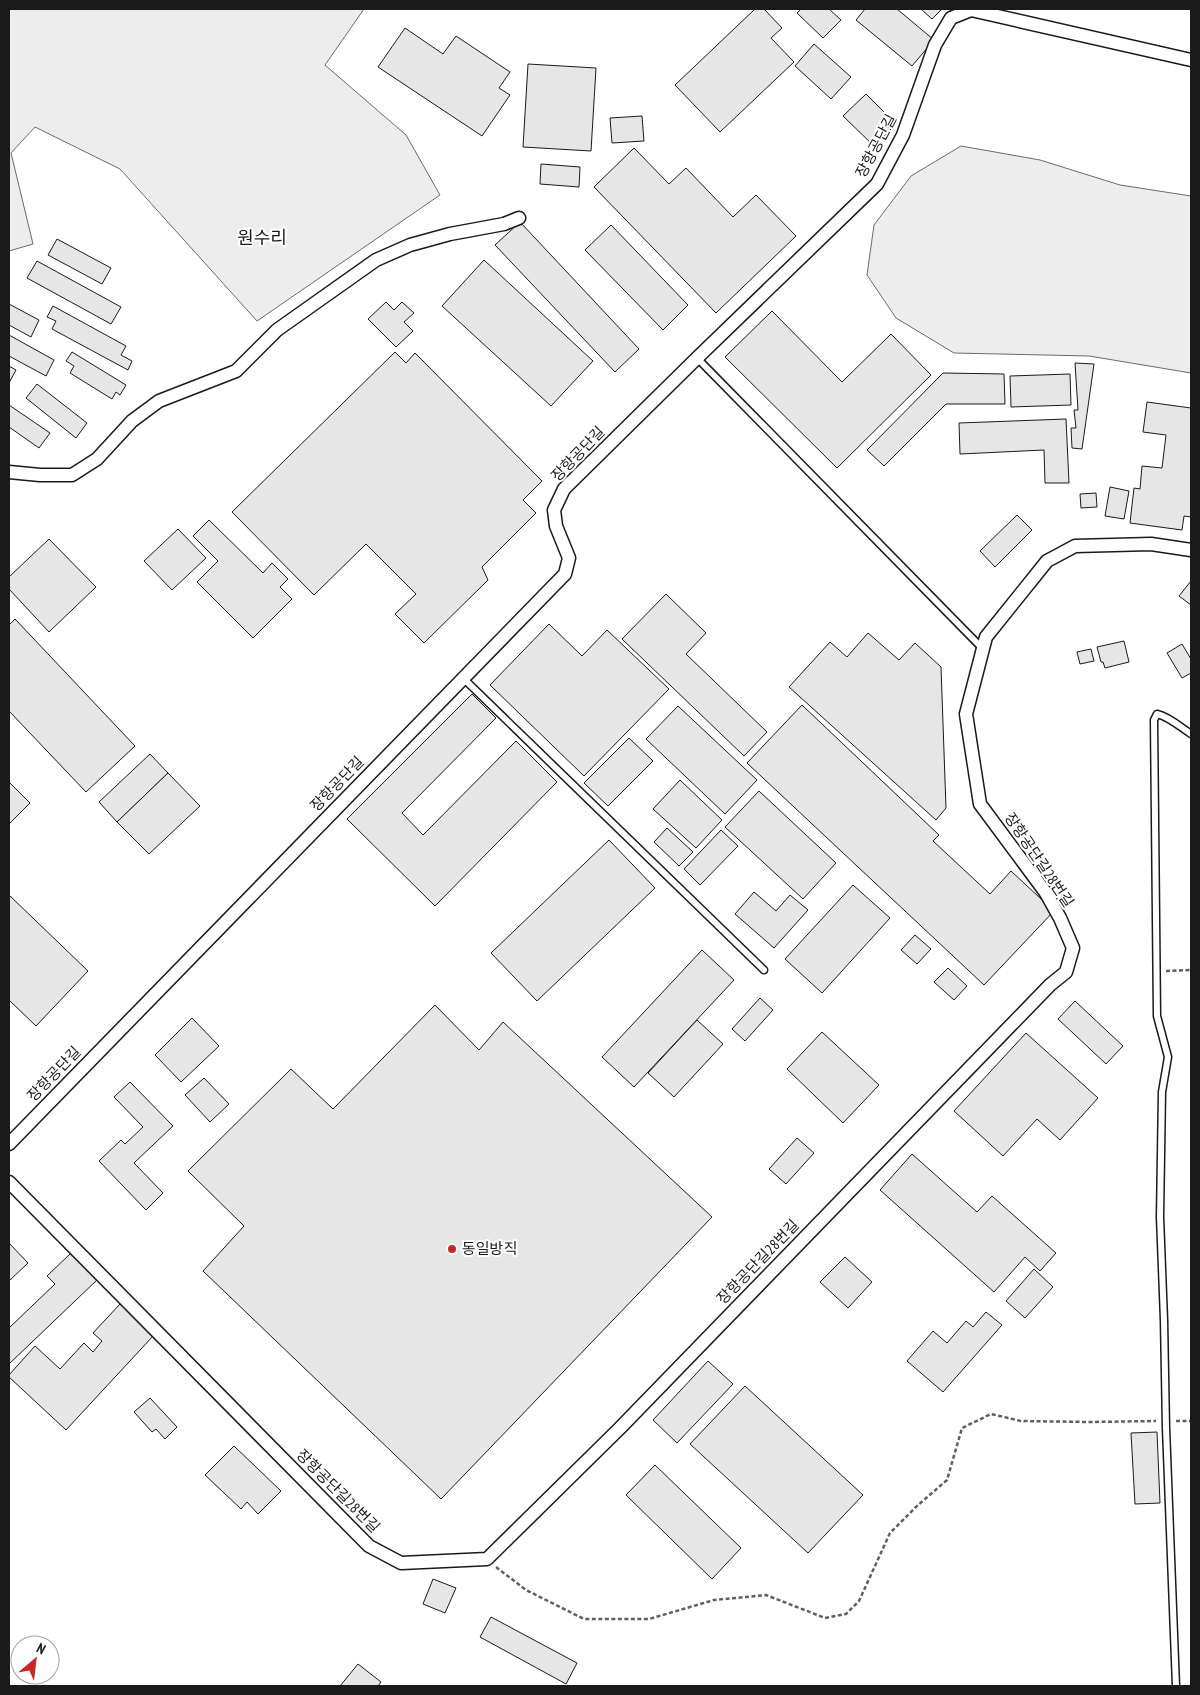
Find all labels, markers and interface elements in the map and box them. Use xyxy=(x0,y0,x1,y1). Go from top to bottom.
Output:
street label: 장항공단길 xyxy=(851,111,900,181)
district label: 원수리 xyxy=(237,226,287,249)
street label: 장항공단길 xyxy=(547,422,608,485)
street label: 장항공단길 xyxy=(306,752,367,815)
street label: 장항공단길28번길 xyxy=(1001,809,1078,911)
street label: 장항공단길 xyxy=(23,1042,84,1105)
street label: 장항공단길28번길 xyxy=(713,1215,803,1308)
place label: 동일방직 xyxy=(462,1239,517,1258)
marker: 동일방직 xyxy=(446,1243,458,1255)
street label: 장항공단길28번길 xyxy=(293,1445,384,1536)
north arrow xyxy=(10,1635,60,1685)
text: N xyxy=(34,1639,49,1658)

